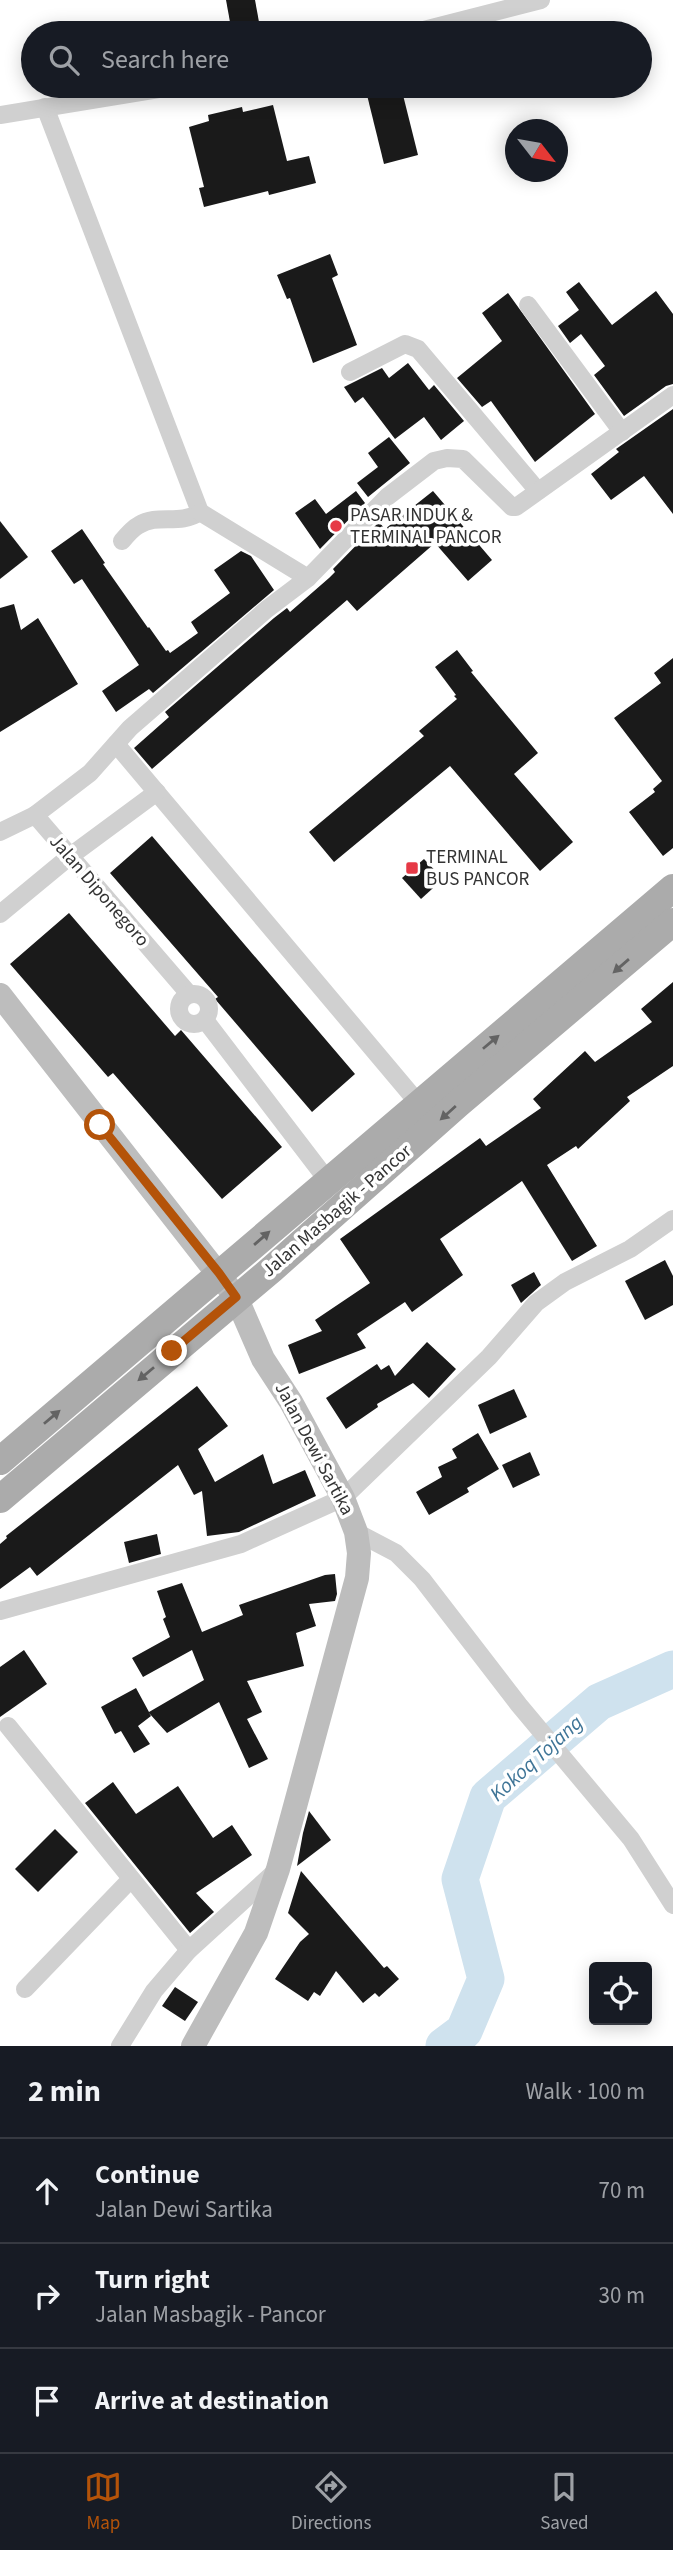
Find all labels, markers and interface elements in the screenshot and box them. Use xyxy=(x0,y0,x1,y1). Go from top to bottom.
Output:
search box xyxy=(21,21,652,98)
icon: search xyxy=(45,41,83,79)
text: Search here xyxy=(101,41,229,78)
north arrow xyxy=(505,119,568,182)
place label: PASAR INDUK & TERMINAL PANCOR xyxy=(350,502,502,551)
marker: PASAR INDUK & TERMINAL PANCOR xyxy=(328,518,344,534)
street label: Jalan Diponegoro xyxy=(43,829,155,953)
place label: TERMINAL BUS PANCOR xyxy=(426,844,530,893)
marker: TERMINAL BUS PANCOR xyxy=(404,860,420,876)
one-way arrow xyxy=(612,958,630,974)
one-way arrow xyxy=(482,1034,500,1050)
one-way arrow xyxy=(439,1105,457,1121)
route start xyxy=(84,1109,115,1140)
street label: Jalan Masbagik - Pancor xyxy=(256,1138,418,1284)
one-way arrow xyxy=(254,1231,271,1246)
route end xyxy=(156,1335,187,1366)
one-way arrow xyxy=(137,1366,154,1381)
street label: Jalan Dewi Sartika xyxy=(268,1378,360,1520)
one-way arrow xyxy=(43,1409,61,1425)
water label: Kokoq Tojang xyxy=(483,1708,589,1808)
map controls xyxy=(589,1962,652,2025)
button: locate xyxy=(589,1962,652,2025)
text: 2 min xyxy=(28,2070,101,2113)
text: Walk · 100 m xyxy=(526,2075,645,2108)
text: Continue xyxy=(95,2156,200,2193)
icon: ahead xyxy=(28,2172,66,2210)
text: 70 m xyxy=(598,2174,645,2207)
text: Jalan Dewi Sartika xyxy=(95,2193,273,2226)
text: Turn right xyxy=(95,2261,210,2298)
icon: right xyxy=(28,2277,66,2315)
text: 30 m xyxy=(598,2279,645,2312)
text: Jalan Masbagik - Pancor xyxy=(95,2298,326,2331)
icon: arrive xyxy=(28,2382,66,2420)
text: Arrive at destination xyxy=(95,2382,329,2419)
tab: Map xyxy=(84,2468,122,2537)
tab: Directions xyxy=(291,2468,371,2537)
tab: Saved xyxy=(540,2468,589,2537)

